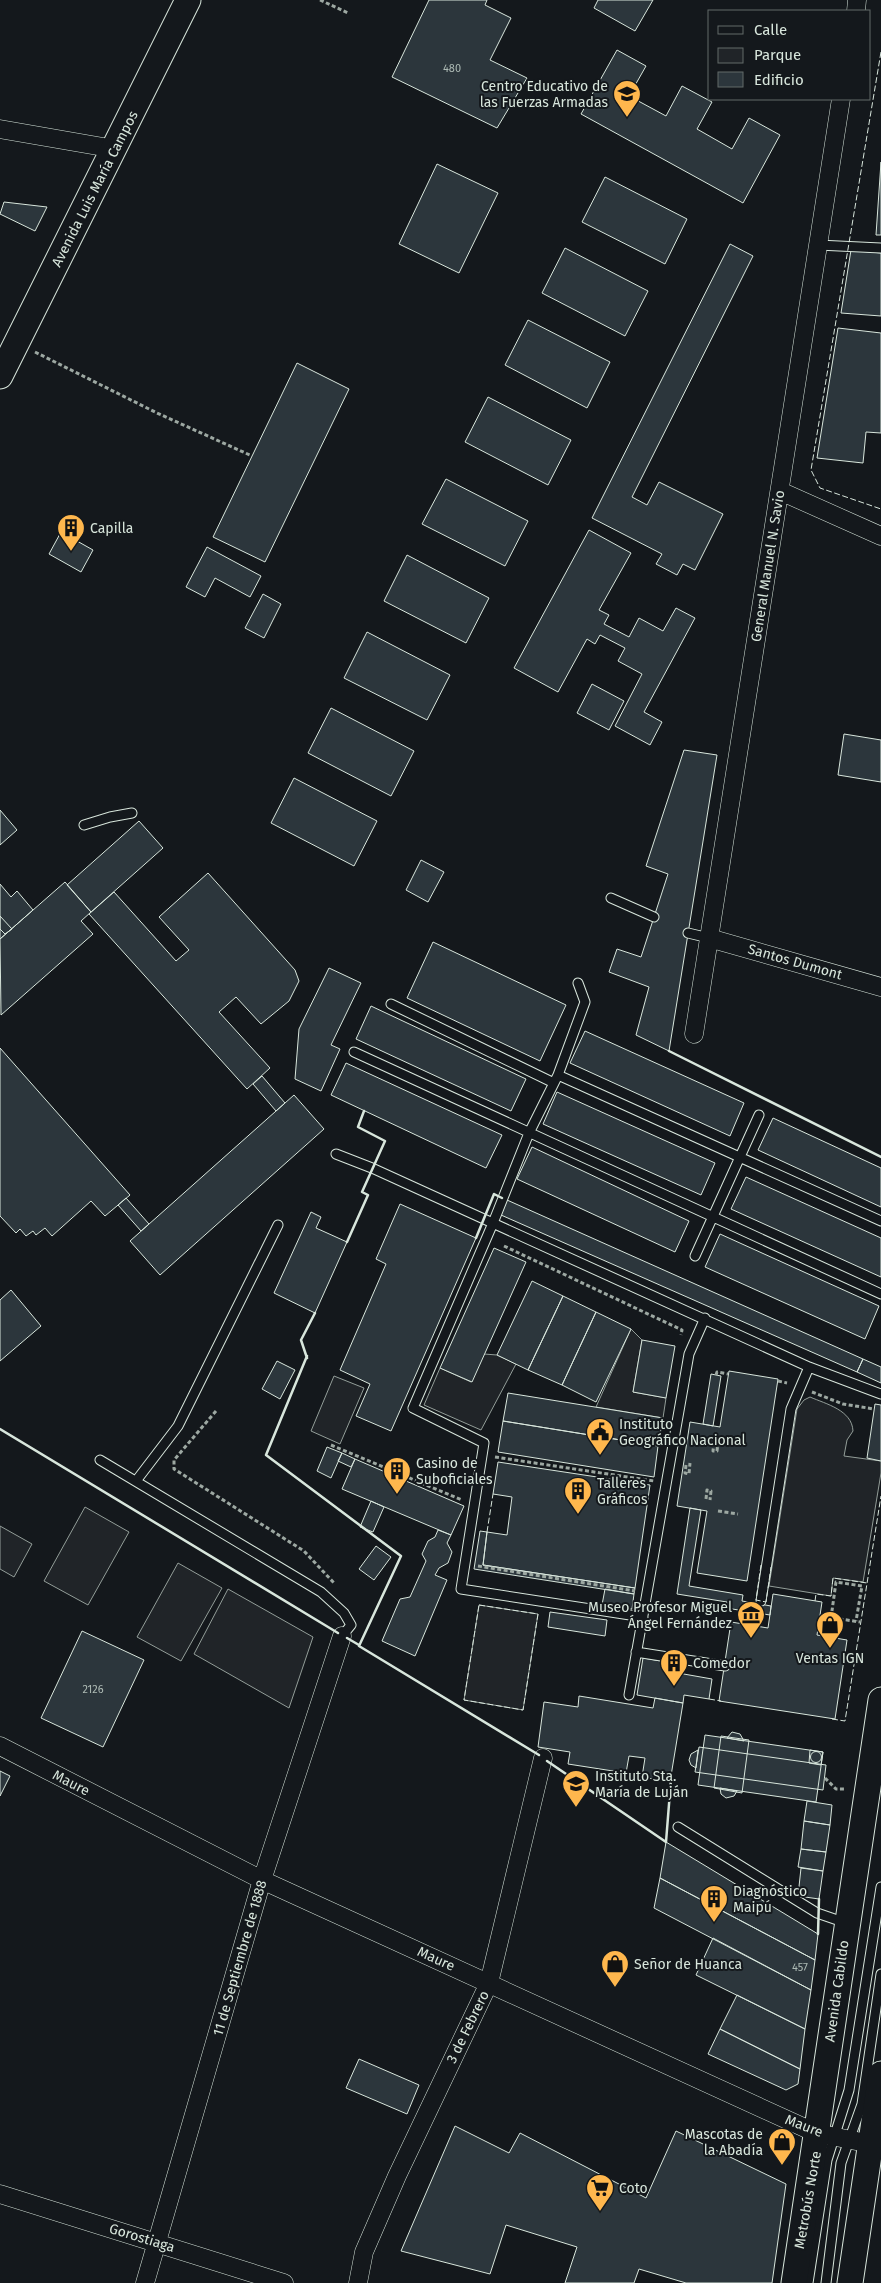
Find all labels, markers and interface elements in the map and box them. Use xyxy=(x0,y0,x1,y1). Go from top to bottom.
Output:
legend xyxy=(708,10,871,100)
text: Calle xyxy=(754,21,787,39)
text: Parque xyxy=(754,46,801,64)
house number: 480 xyxy=(443,62,461,75)
text: Edificio xyxy=(754,71,804,89)
place label: Centro Educativo de las Fuerzas Armadas xyxy=(480,78,608,111)
school or university icon: Centro Educativo de las Fuerzas Armadas xyxy=(612,79,642,118)
street label: Avenida Luis María Campos xyxy=(48,108,142,270)
street label: General Manuel N. Savio xyxy=(748,489,788,643)
building icon: Capilla xyxy=(56,513,86,552)
place label: Capilla xyxy=(90,520,133,537)
street label: Santos Dumont xyxy=(746,940,845,984)
place label: Instituto Geográfico Nacional xyxy=(619,1416,746,1449)
public building icon: Instituto Geográfico Nacional xyxy=(585,1417,615,1456)
place label: Casino de Suboficiales xyxy=(416,1455,493,1488)
building icon: Casino de Suboficiales xyxy=(382,1456,412,1495)
place label: Talleres Gráficos xyxy=(597,1475,648,1508)
building icon: Talleres Gráficos xyxy=(563,1476,593,1515)
place label: Museo Profesor Miguel Ángel Fernández xyxy=(588,1599,732,1632)
museum icon: Museo Profesor Miguel Ángel Fernández xyxy=(736,1600,766,1639)
shop icon: Ventas IGN xyxy=(815,1610,845,1649)
building icon: Comedor xyxy=(659,1648,689,1687)
place label: Ventas IGN xyxy=(796,1650,864,1667)
place label: Comedor xyxy=(693,1655,751,1672)
house number: 2126 xyxy=(82,1683,104,1696)
street label: Maure xyxy=(50,1767,92,1799)
place label: Instituto Sta. María de Luján xyxy=(595,1768,689,1801)
school or university icon: Instituto Sta. María de Luján xyxy=(561,1769,591,1808)
street label: 11 de Septiembre de 1888 xyxy=(210,1878,270,2038)
place label: Diagnóstico Maipú xyxy=(733,1883,807,1916)
building icon: Diagnóstico Maipú xyxy=(699,1884,729,1923)
street label: Avenida Cabildo xyxy=(821,1939,853,2043)
street label: Maure xyxy=(415,1943,457,1975)
shop icon: Señor de Huanca xyxy=(600,1949,630,1988)
place label: Señor de Huanca xyxy=(634,1956,742,1973)
house number: 457 xyxy=(792,1961,808,1974)
street label: 3 de Febrero xyxy=(443,1988,493,2066)
street label: Maure xyxy=(783,2111,825,2141)
place label: Mascotas de la Abadía xyxy=(685,2126,763,2159)
shop icon: Mascotas de la Abadía xyxy=(767,2127,797,2166)
street label: Metrobús Norte xyxy=(791,2150,825,2250)
supermarket icon: Coto xyxy=(585,2173,615,2212)
place label: Coto xyxy=(619,2180,648,2197)
street label: Gorostiaga xyxy=(107,2220,177,2256)

